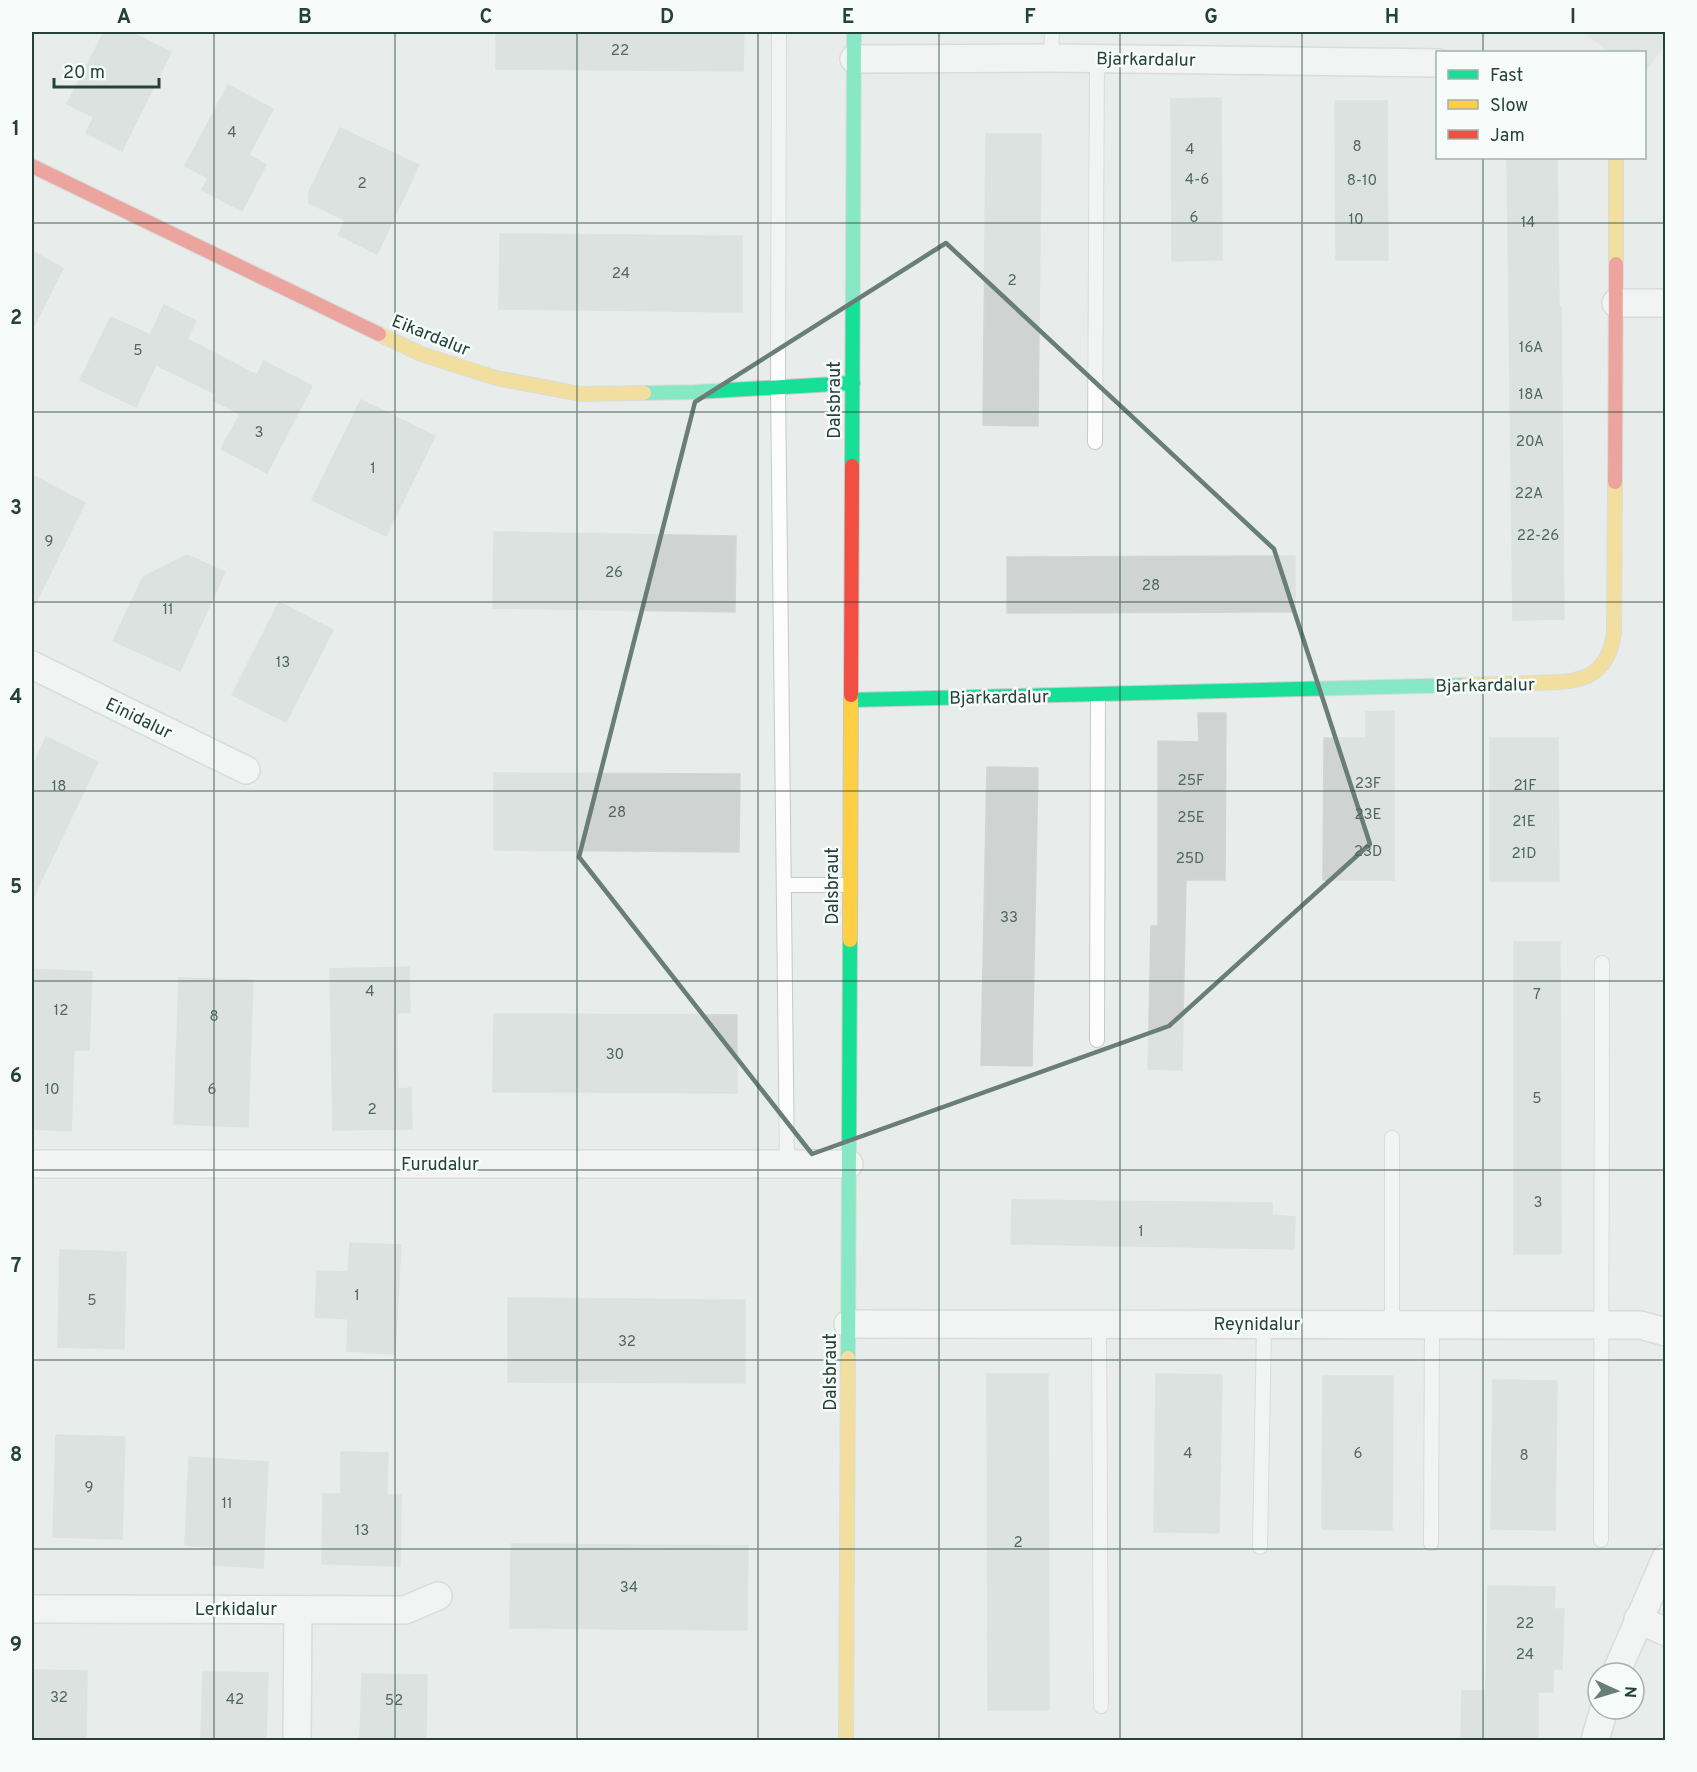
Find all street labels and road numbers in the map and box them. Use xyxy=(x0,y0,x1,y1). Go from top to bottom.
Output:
street label: Bjarkardalur xyxy=(1096,48,1196,73)
street label: Eikardalur xyxy=(388,310,473,362)
street label: Dalsbraut xyxy=(824,361,847,439)
street label: Bjarkardalur xyxy=(1435,674,1535,699)
street label: Bjarkardalur xyxy=(949,686,1049,711)
street label: Einidalur xyxy=(101,693,176,745)
street label: Dalsbraut xyxy=(822,847,845,925)
street label: Furudalur xyxy=(401,1154,479,1177)
street label: Reynidalur xyxy=(1214,1314,1300,1337)
street label: Dalsbraut xyxy=(820,1333,843,1411)
street label: Lerkidalur xyxy=(195,1599,277,1622)

